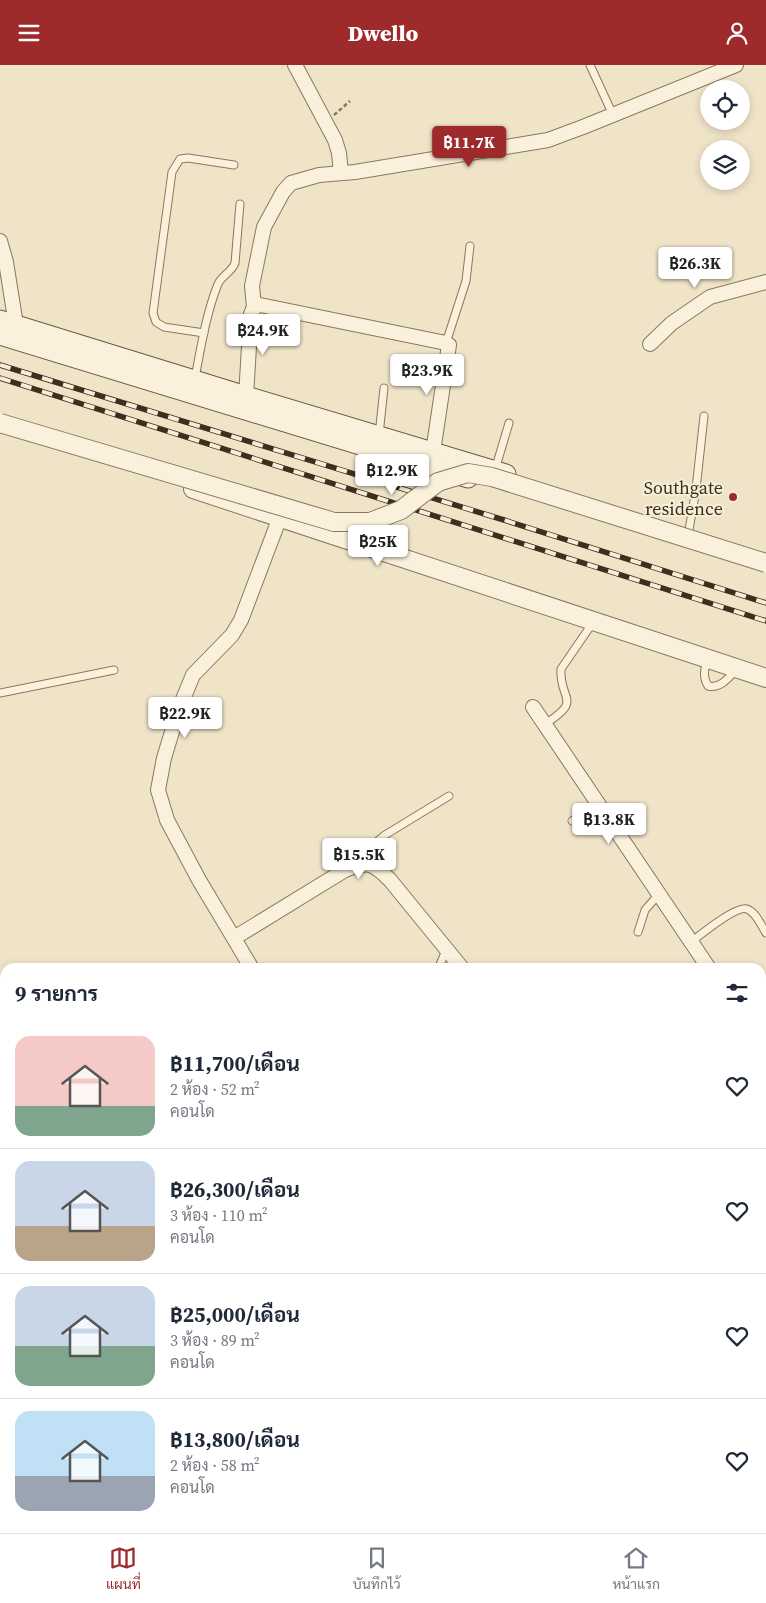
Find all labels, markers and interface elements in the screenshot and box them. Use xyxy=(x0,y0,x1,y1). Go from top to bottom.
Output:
text: Dwello xyxy=(348,18,418,48)
icon: menu xyxy=(15,19,43,47)
icon: person xyxy=(723,19,751,47)
map controls xyxy=(700,80,750,190)
button: locate xyxy=(700,80,750,130)
pin: ฿11.7K xyxy=(428,126,510,168)
text: ฿11.7K xyxy=(443,131,495,153)
button: layers xyxy=(700,140,750,190)
pin: ฿26.3K xyxy=(654,247,736,289)
text: ฿26.3K xyxy=(669,252,721,274)
pin: ฿24.9K xyxy=(222,313,304,356)
text: ฿24.9K xyxy=(237,319,289,341)
pin: ฿23.9K xyxy=(386,353,468,396)
text: ฿23.9K xyxy=(401,359,453,381)
pin: ฿12.9K xyxy=(351,453,433,496)
text: ฿12.9K xyxy=(366,459,418,481)
place label: Southgate residence xyxy=(644,475,723,521)
marker: Southgate residence xyxy=(727,491,739,503)
pin: ฿25K xyxy=(348,525,408,567)
text: ฿25K xyxy=(359,530,397,552)
pin: ฿22.9K xyxy=(144,697,226,739)
text: ฿22.9K xyxy=(159,702,211,724)
pin: ฿13.8K xyxy=(568,803,650,845)
text: ฿13.8K xyxy=(583,808,635,830)
pin: ฿15.5K xyxy=(318,837,400,880)
text: ฿15.5K xyxy=(333,843,385,865)
text: 9 รายการ xyxy=(15,979,98,1008)
icon: filters xyxy=(723,979,751,1007)
text: ฿11,700/เดือน xyxy=(170,1049,300,1078)
icon: home xyxy=(55,1056,115,1116)
icon: heart xyxy=(723,1072,751,1100)
text: 2 ห้อง · 52 m² xyxy=(170,1078,260,1100)
text: คอนโด xyxy=(170,1100,215,1122)
text: ฿26,300/เดือน xyxy=(170,1175,300,1204)
icon: home xyxy=(55,1181,115,1241)
icon: heart xyxy=(723,1197,751,1225)
text: 3 ห้อง · 110 m² xyxy=(170,1204,268,1226)
text: คอนโด xyxy=(170,1226,215,1248)
text: ฿25,000/เดือน xyxy=(170,1300,300,1329)
icon: home xyxy=(55,1306,115,1366)
icon: heart xyxy=(723,1322,751,1350)
text: 3 ห้อง · 89 m² xyxy=(170,1329,260,1351)
text: คอนโด xyxy=(170,1351,215,1373)
text: ฿13,800/เดือน xyxy=(170,1425,300,1454)
icon: home xyxy=(55,1431,115,1491)
icon: heart xyxy=(723,1447,751,1475)
text: 2 ห้อง · 58 m² xyxy=(170,1454,260,1476)
text: คอนโด xyxy=(170,1476,215,1498)
tab: แผนที่ xyxy=(106,1544,141,1594)
tab: บันทึกไว้ xyxy=(353,1544,401,1594)
tab: หน้าแรก xyxy=(612,1544,660,1594)

